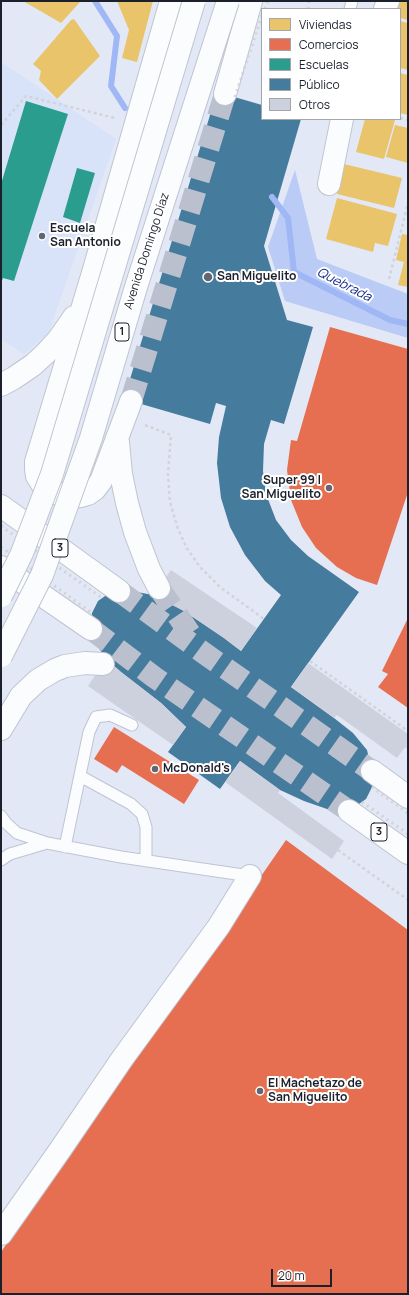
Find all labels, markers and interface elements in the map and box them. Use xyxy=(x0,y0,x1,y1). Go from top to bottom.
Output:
legend xyxy=(261,8,401,120)
text: Viviendas xyxy=(299,16,352,33)
text: Comercios xyxy=(299,36,359,53)
text: Escuelas xyxy=(299,56,349,73)
text: Público xyxy=(299,76,340,93)
text: Otros xyxy=(299,96,330,113)
street label: Avenida Domingo Díaz xyxy=(121,191,173,311)
place label: Escuela San Antonio xyxy=(50,222,121,250)
marker: Escuela San Antonio xyxy=(37,231,47,241)
water label: Quebrada xyxy=(314,265,374,305)
place label: San Miguelito xyxy=(217,270,296,284)
marker: San Miguelito xyxy=(202,271,214,283)
road number: 1 xyxy=(115,323,129,341)
place label: Super 99 | San Miguelito xyxy=(242,474,321,502)
marker: Super 99 | San Miguelito xyxy=(324,483,334,493)
road number: 3 xyxy=(52,539,68,557)
place label: McDonald's xyxy=(163,762,230,776)
marker: McDonald's xyxy=(150,764,160,774)
road number: 3 xyxy=(371,823,387,841)
place label: El Machetazo de San Miguelito xyxy=(268,1077,362,1105)
marker: El Machetazo de San Miguelito xyxy=(255,1086,265,1096)
scale bar xyxy=(273,1261,334,1287)
text: 20 m xyxy=(278,1267,305,1284)

